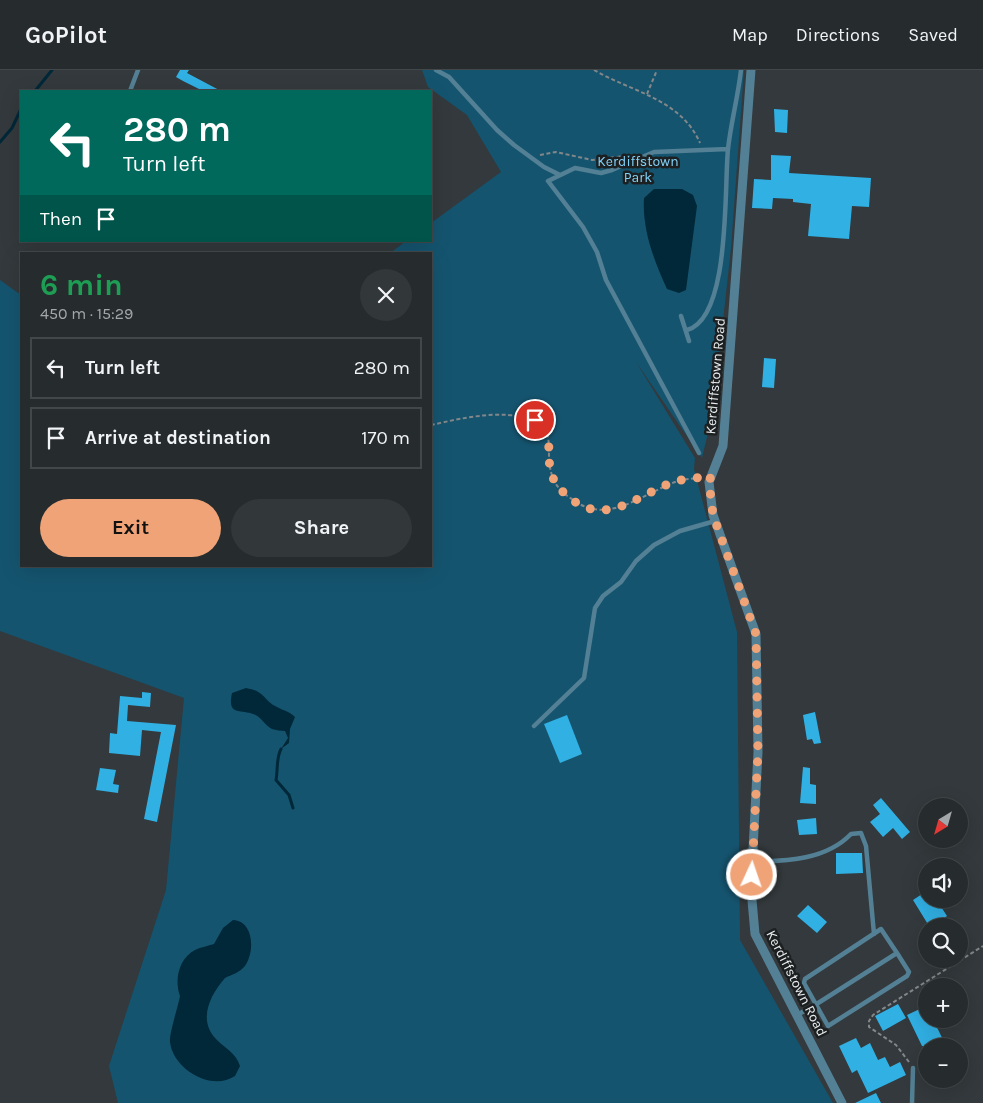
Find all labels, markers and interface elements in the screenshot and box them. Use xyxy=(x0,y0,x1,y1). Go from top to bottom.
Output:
text: GoPilot xyxy=(25,21,107,49)
text: Map xyxy=(732,24,768,46)
text: Directions xyxy=(796,24,880,46)
text: Saved xyxy=(908,24,958,46)
text: 280 m xyxy=(123,109,231,150)
icon: left xyxy=(40,110,105,175)
text: Turn left xyxy=(123,151,206,177)
park label: Kerdiffstown Park xyxy=(597,153,679,186)
icon: arrive xyxy=(92,205,120,233)
text: Then xyxy=(40,208,82,230)
text: 6 min xyxy=(40,267,123,303)
button: close xyxy=(360,269,412,321)
text: 450 m · 15:29 xyxy=(40,304,133,323)
street label: Kerdiffstown Road xyxy=(702,317,729,435)
icon: left xyxy=(42,354,70,382)
text: Turn left xyxy=(85,357,160,379)
text: 280 m xyxy=(354,357,410,379)
pin xyxy=(514,399,556,441)
icon: arrive xyxy=(521,406,549,434)
icon: arrive xyxy=(42,424,70,452)
text: Arrive at destination xyxy=(85,427,271,449)
text: 170 m xyxy=(361,427,410,449)
button: Exit xyxy=(40,499,221,557)
button: Share xyxy=(231,499,412,557)
north arrow xyxy=(918,798,968,848)
map controls xyxy=(918,798,968,1088)
position arrow xyxy=(725,848,777,900)
button: sound xyxy=(918,858,968,908)
button: search xyxy=(918,918,968,968)
street label: Kerdiffstown Road xyxy=(762,927,831,1039)
button: + xyxy=(918,978,968,1028)
button: − xyxy=(918,1038,968,1088)

